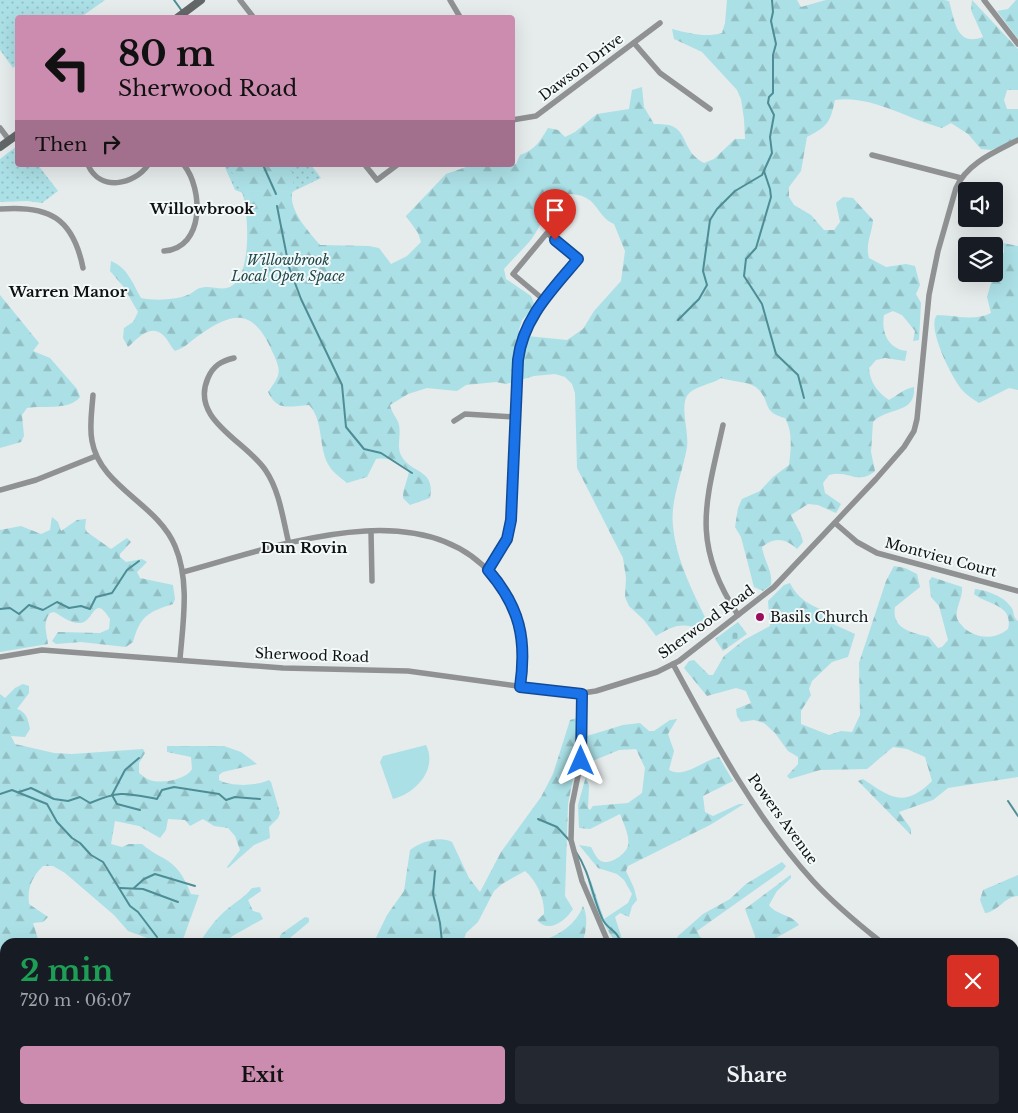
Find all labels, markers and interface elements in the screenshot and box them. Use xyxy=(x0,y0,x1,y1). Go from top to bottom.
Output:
street label: Dawson Drive xyxy=(535,29,627,105)
text: 80 m xyxy=(118,32,215,75)
icon: left xyxy=(35,35,100,100)
text: Sherwood Road xyxy=(118,75,297,102)
icon: right xyxy=(97,130,125,158)
text: Then xyxy=(35,133,87,156)
map controls xyxy=(958,182,1003,282)
button: sound xyxy=(958,182,1003,227)
pin xyxy=(534,189,576,240)
icon: arrive xyxy=(541,196,569,224)
district label: Willowbrook xyxy=(149,199,255,218)
button: layers xyxy=(958,237,1003,282)
park label: Willowbrook Local Open Space xyxy=(230,251,345,285)
district label: Warren Manor xyxy=(8,282,128,301)
street label: Montvieu Court xyxy=(883,533,1000,581)
district label: Dun Rovin xyxy=(261,538,347,557)
street label: Sherwood Road xyxy=(655,581,758,663)
place label: Basils Church xyxy=(770,608,869,626)
marker: Basils Church xyxy=(754,611,766,623)
street label: Sherwood Road xyxy=(255,644,370,666)
position arrow xyxy=(554,734,606,786)
street label: Powers Avenue xyxy=(744,770,822,868)
text: 2 min xyxy=(20,952,113,989)
button: close xyxy=(947,955,999,1007)
text: 720 m · 06:07 xyxy=(20,990,131,1010)
button: Exit xyxy=(20,1046,505,1104)
button: Share xyxy=(515,1046,999,1104)

